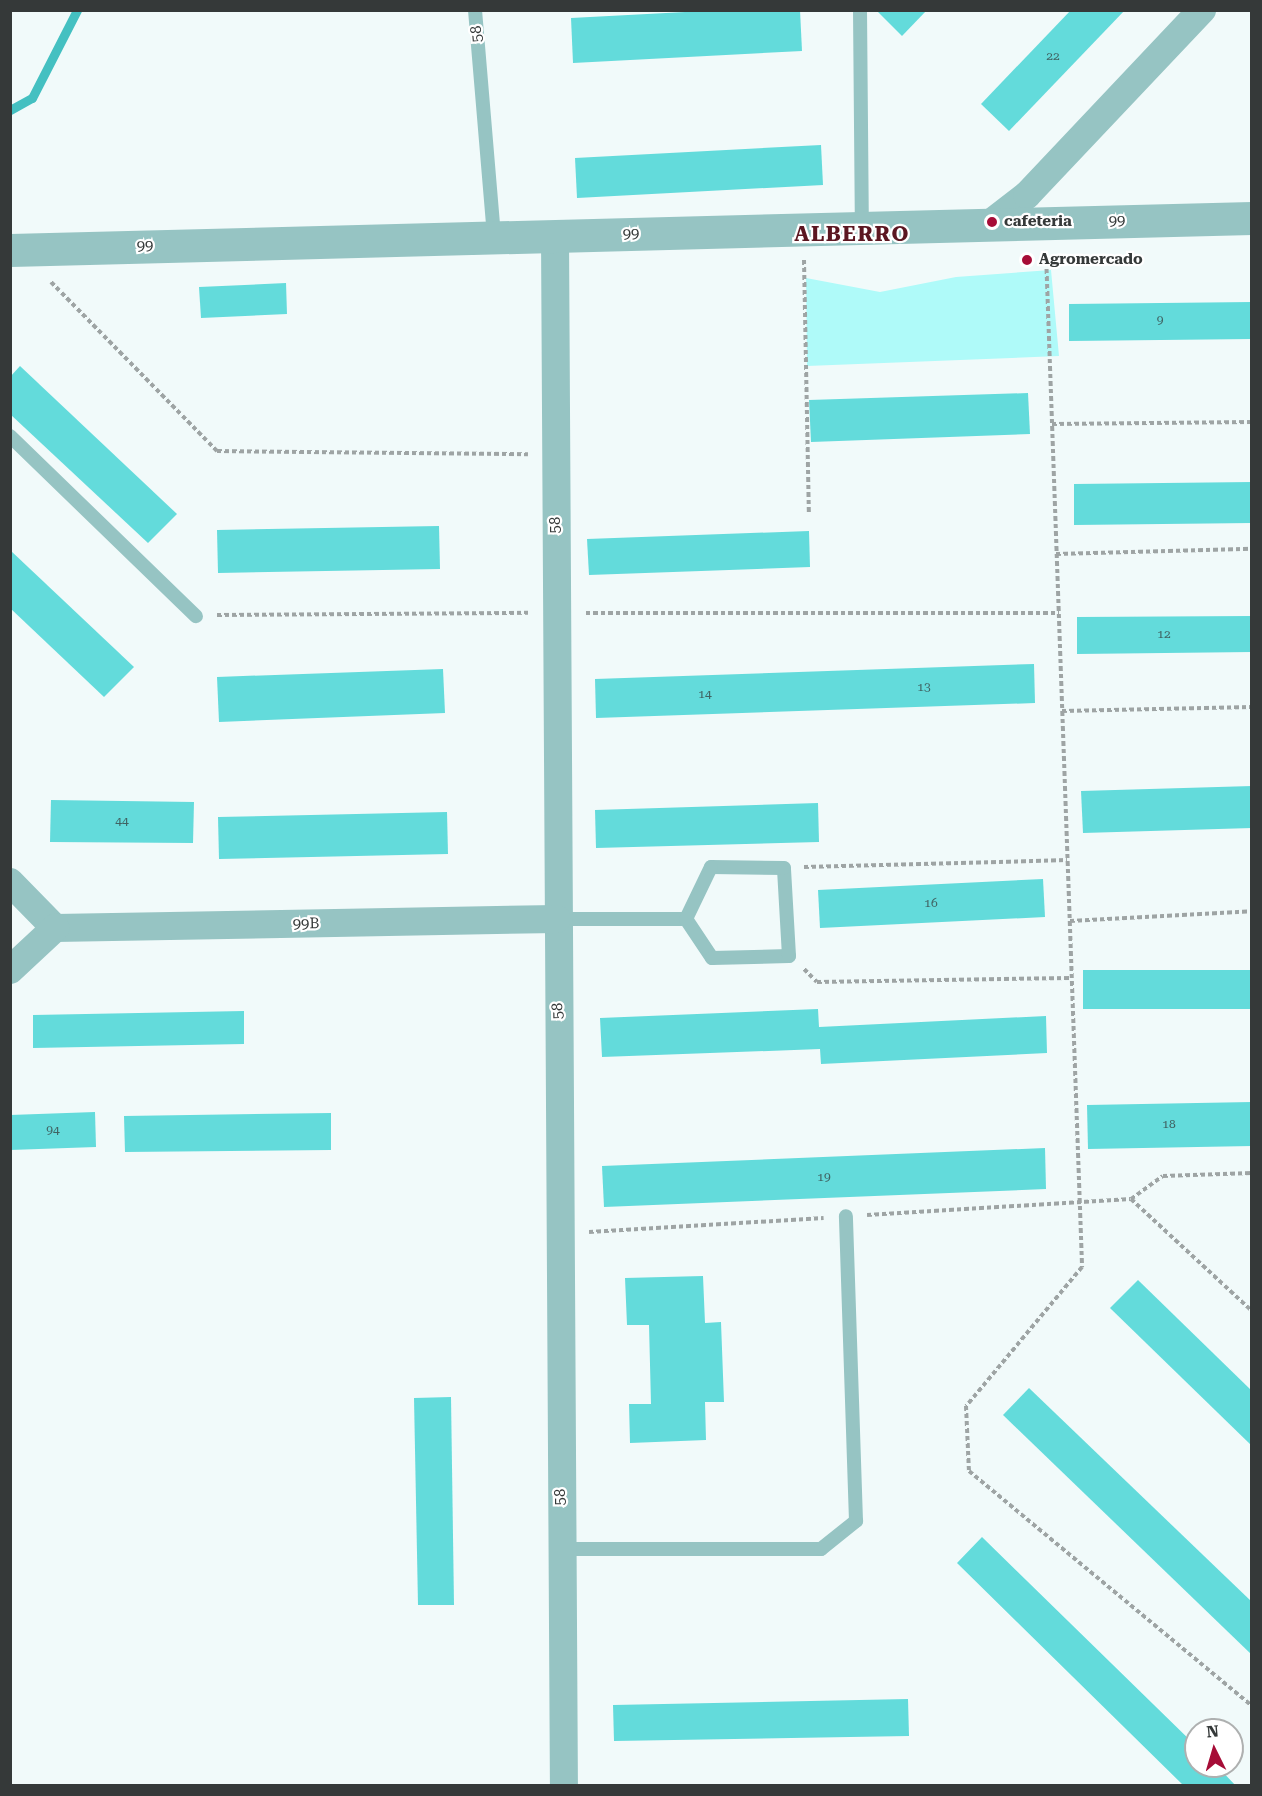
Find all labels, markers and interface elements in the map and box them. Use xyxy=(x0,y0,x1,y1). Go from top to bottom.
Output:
street label: 58 xyxy=(467,25,487,43)
house number: 22 xyxy=(1046,50,1060,64)
street label: 99 xyxy=(1108,212,1126,230)
place label: cafeteria xyxy=(1004,213,1072,231)
marker: cafeteria xyxy=(985,215,999,229)
district label: ALBERRO xyxy=(794,221,910,247)
street label: 99 xyxy=(622,225,640,243)
street label: 99 xyxy=(136,237,154,255)
place label: Agromercado xyxy=(1039,251,1143,269)
marker: Agromercado xyxy=(1020,253,1034,267)
house number: 9 xyxy=(1157,314,1163,328)
street label: 58 xyxy=(547,517,565,533)
house number: 12 xyxy=(1157,628,1171,642)
house number: 13 xyxy=(917,681,931,695)
house number: 14 xyxy=(698,688,712,702)
house number: 44 xyxy=(115,815,129,829)
house number: 16 xyxy=(924,897,938,911)
street label: 99B xyxy=(292,915,320,933)
street label: 58 xyxy=(549,1002,567,1020)
house number: 18 xyxy=(1162,1118,1176,1132)
house number: 94 xyxy=(46,1124,60,1138)
house number: 19 xyxy=(817,1171,831,1185)
street label: 58 xyxy=(552,1489,570,1505)
north arrow xyxy=(1184,1718,1244,1778)
text: N xyxy=(1206,1722,1220,1742)

